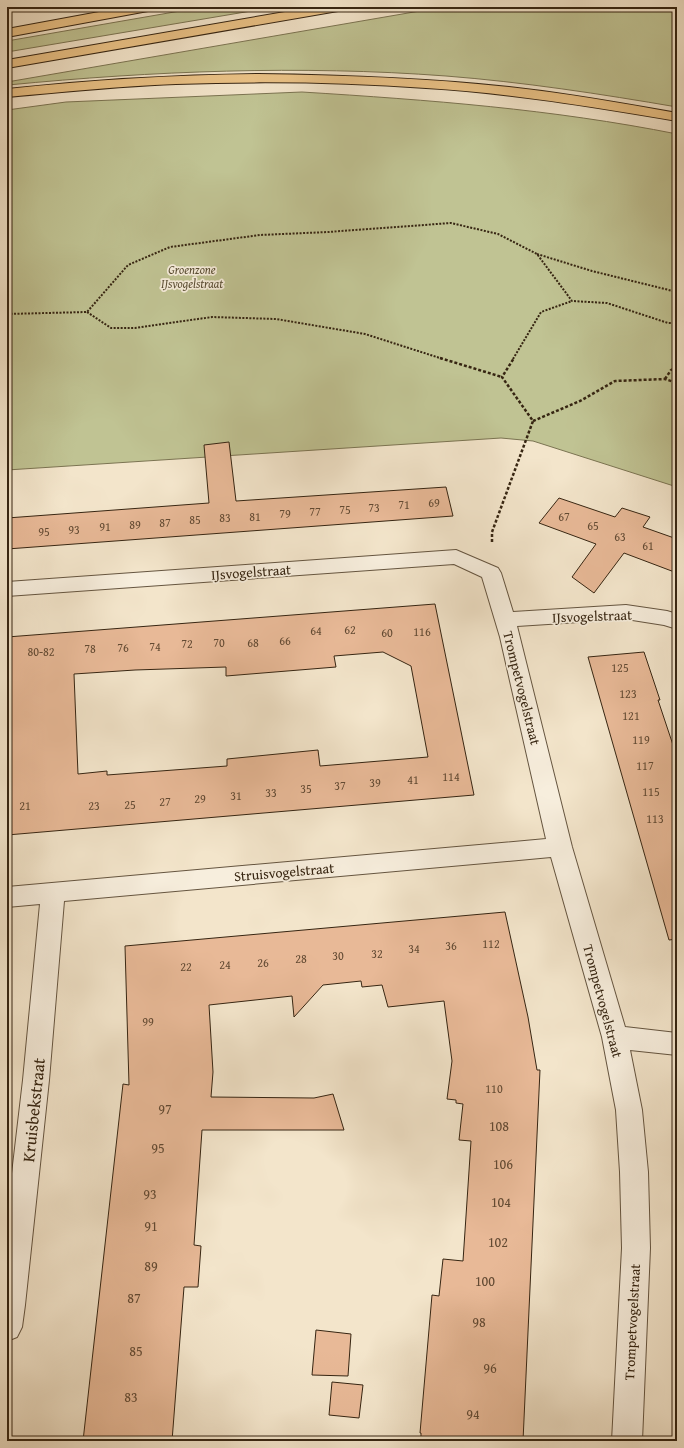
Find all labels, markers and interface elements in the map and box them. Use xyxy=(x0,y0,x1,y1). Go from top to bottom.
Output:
park label: Groenzone IJsvogelstraat xyxy=(161,261,223,292)
house number: 69 xyxy=(428,494,440,511)
house number: 71 xyxy=(398,496,410,513)
house number: 73 xyxy=(368,499,380,516)
house number: 75 xyxy=(339,501,351,518)
house number: 77 xyxy=(309,503,321,520)
house number: 79 xyxy=(279,505,291,522)
house number: 81 xyxy=(249,508,261,525)
house number: 67 xyxy=(558,508,570,525)
house number: 83 xyxy=(219,509,231,526)
house number: 85 xyxy=(189,511,201,528)
house number: 87 xyxy=(159,514,171,531)
house number: 89 xyxy=(129,516,141,533)
house number: 65 xyxy=(587,517,599,534)
house number: 91 xyxy=(99,518,111,535)
house number: 93 xyxy=(68,521,80,538)
house number: 95 xyxy=(38,523,50,540)
house number: 63 xyxy=(614,528,626,545)
house number: 61 xyxy=(642,537,654,554)
street label: IJsvogelstraat xyxy=(210,559,292,585)
street label: IJsvogelstraat xyxy=(552,605,632,627)
house number: 62 xyxy=(344,621,356,638)
house number: 64 xyxy=(310,622,322,639)
house number: 116 xyxy=(413,623,431,640)
house number: 60 xyxy=(381,624,393,641)
street label: Trompetvogelstraat xyxy=(498,629,546,747)
house number: 66 xyxy=(279,632,291,649)
house number: 70 xyxy=(213,634,225,651)
house number: 68 xyxy=(247,634,259,651)
house number: 72 xyxy=(181,635,193,652)
house number: 74 xyxy=(149,638,161,655)
house number: 76 xyxy=(117,639,129,656)
house number: 78 xyxy=(84,640,96,657)
house number: 80-82 xyxy=(27,643,55,660)
house number: 125 xyxy=(611,659,629,676)
house number: 123 xyxy=(619,685,637,702)
house number: 121 xyxy=(622,707,640,724)
house number: 119 xyxy=(632,731,650,748)
house number: 117 xyxy=(636,757,654,774)
house number: 114 xyxy=(442,768,460,785)
house number: 41 xyxy=(407,771,419,788)
house number: 39 xyxy=(369,774,381,791)
house number: 37 xyxy=(334,777,346,794)
house number: 35 xyxy=(300,780,312,797)
house number: 115 xyxy=(642,783,660,800)
house number: 33 xyxy=(265,784,277,801)
house number: 31 xyxy=(230,787,242,804)
house number: 29 xyxy=(194,790,206,807)
house number: 27 xyxy=(159,793,171,810)
house number: 25 xyxy=(124,796,136,813)
house number: 21 xyxy=(19,797,31,814)
house number: 23 xyxy=(88,797,100,814)
house number: 113 xyxy=(646,810,664,827)
street label: Struisvogelstraat xyxy=(233,858,335,886)
house number: 112 xyxy=(482,935,500,952)
house number: 36 xyxy=(445,937,457,954)
house number: 34 xyxy=(408,940,420,957)
street label: Trompetvogelstraat xyxy=(578,942,628,1060)
house number: 32 xyxy=(371,945,383,962)
house number: 30 xyxy=(332,947,344,964)
house number: 28 xyxy=(295,950,307,967)
house number: 26 xyxy=(257,954,269,971)
house number: 24 xyxy=(219,956,231,973)
house number: 22 xyxy=(180,958,192,975)
house number: 99 xyxy=(142,1013,154,1030)
street label: Kruisbekstraat xyxy=(15,1057,51,1163)
house number: 110 xyxy=(485,1080,503,1097)
house number: 97 xyxy=(158,1099,172,1119)
house number: 108 xyxy=(489,1116,509,1136)
house number: 95 xyxy=(151,1138,165,1158)
house number: 106 xyxy=(493,1154,513,1174)
house number: 93 xyxy=(143,1184,157,1204)
house number: 104 xyxy=(491,1192,511,1212)
house number: 91 xyxy=(144,1216,158,1236)
house number: 102 xyxy=(488,1232,508,1252)
house number: 89 xyxy=(144,1256,158,1276)
street label: Trompetvogelstraat xyxy=(619,1263,645,1381)
house number: 100 xyxy=(475,1271,495,1291)
house number: 87 xyxy=(127,1288,141,1308)
house number: 98 xyxy=(472,1312,486,1332)
house number: 85 xyxy=(129,1341,143,1361)
house number: 96 xyxy=(483,1358,497,1378)
house number: 83 xyxy=(124,1387,138,1407)
house number: 94 xyxy=(466,1404,480,1424)

